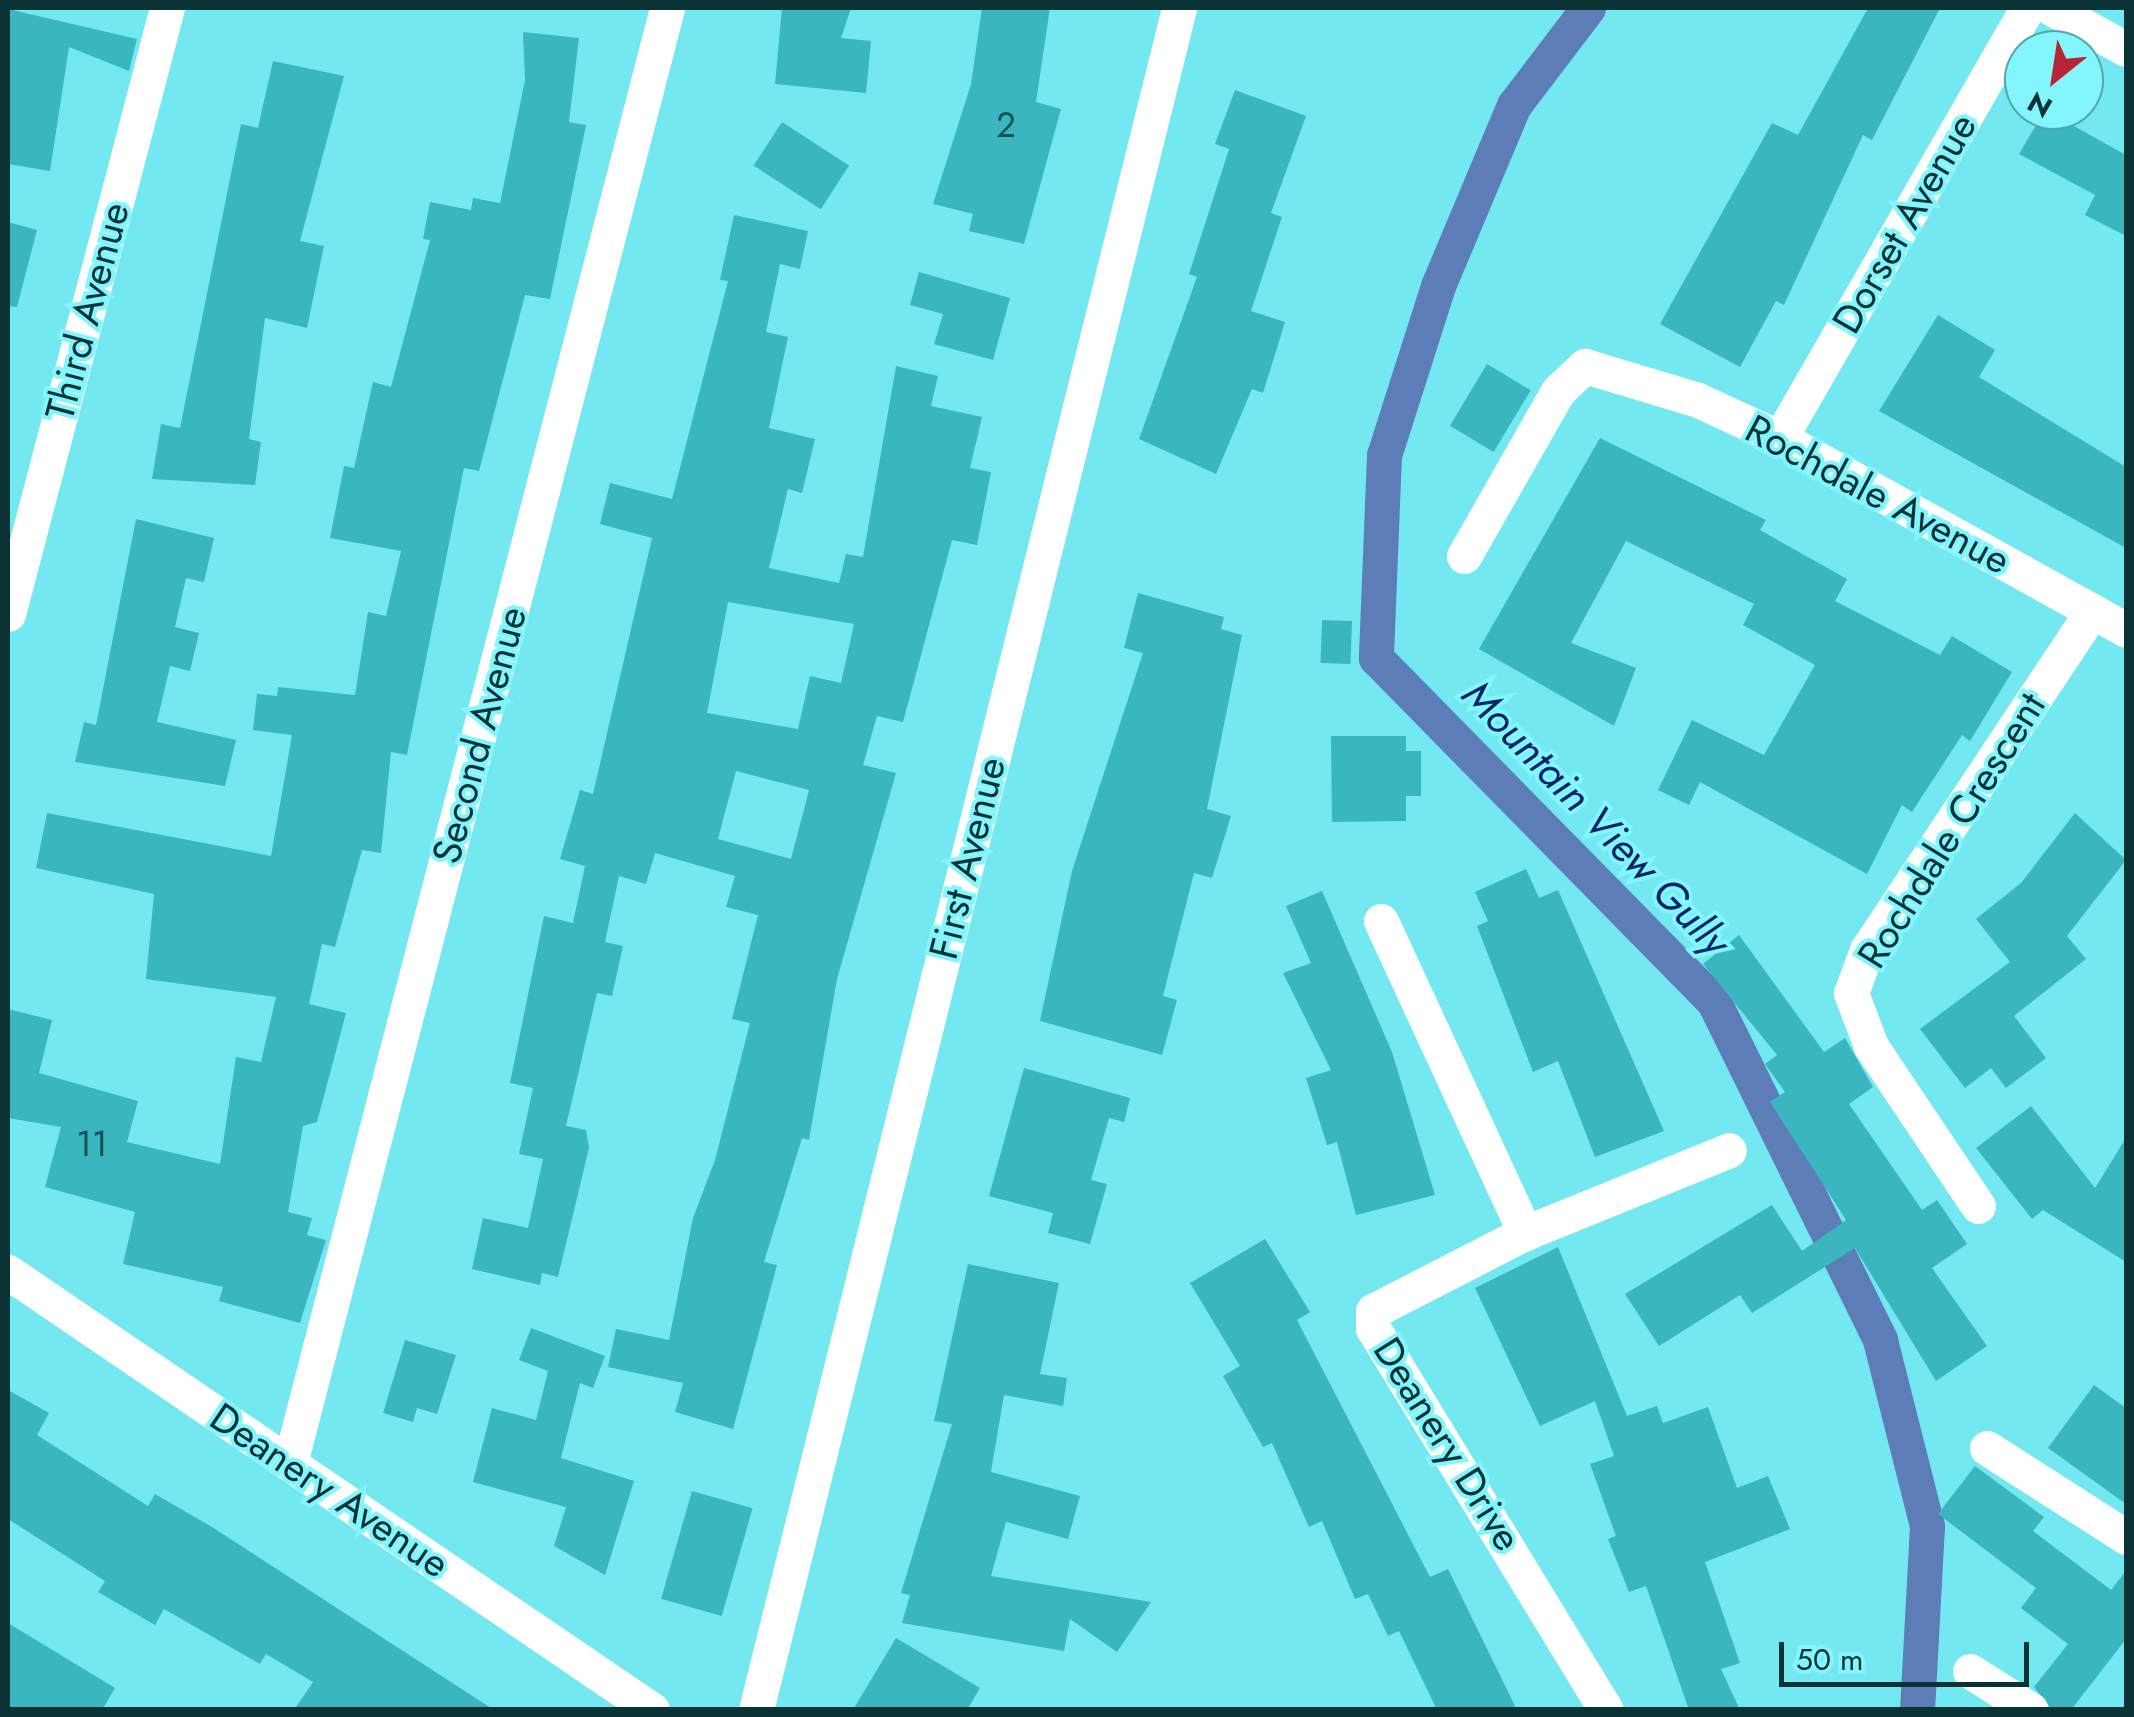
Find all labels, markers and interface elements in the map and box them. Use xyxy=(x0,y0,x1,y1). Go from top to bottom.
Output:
north arrow xyxy=(2004,30,2104,130)
text: N xyxy=(2020,81,2060,128)
house number: 2 xyxy=(996,104,1016,146)
street label: Dorset Avenue xyxy=(1822,105,1986,341)
street label: Third Avenue xyxy=(35,197,139,425)
street label: Rochdale Avenue xyxy=(1737,404,2019,584)
street label: Second Avenue xyxy=(422,601,536,869)
water label: Mountain View Gully xyxy=(1452,670,1740,966)
street label: Rochdale Crescent xyxy=(1847,683,2055,977)
street label: First Avenue xyxy=(919,752,1015,964)
house number: 11 xyxy=(76,1123,108,1165)
street label: Deanery Drive xyxy=(1364,1329,1532,1559)
street label: Deanery Avenue xyxy=(201,1392,459,1588)
scale bar xyxy=(1784,1622,2034,1684)
text: 50 m xyxy=(1796,1638,1863,1681)

